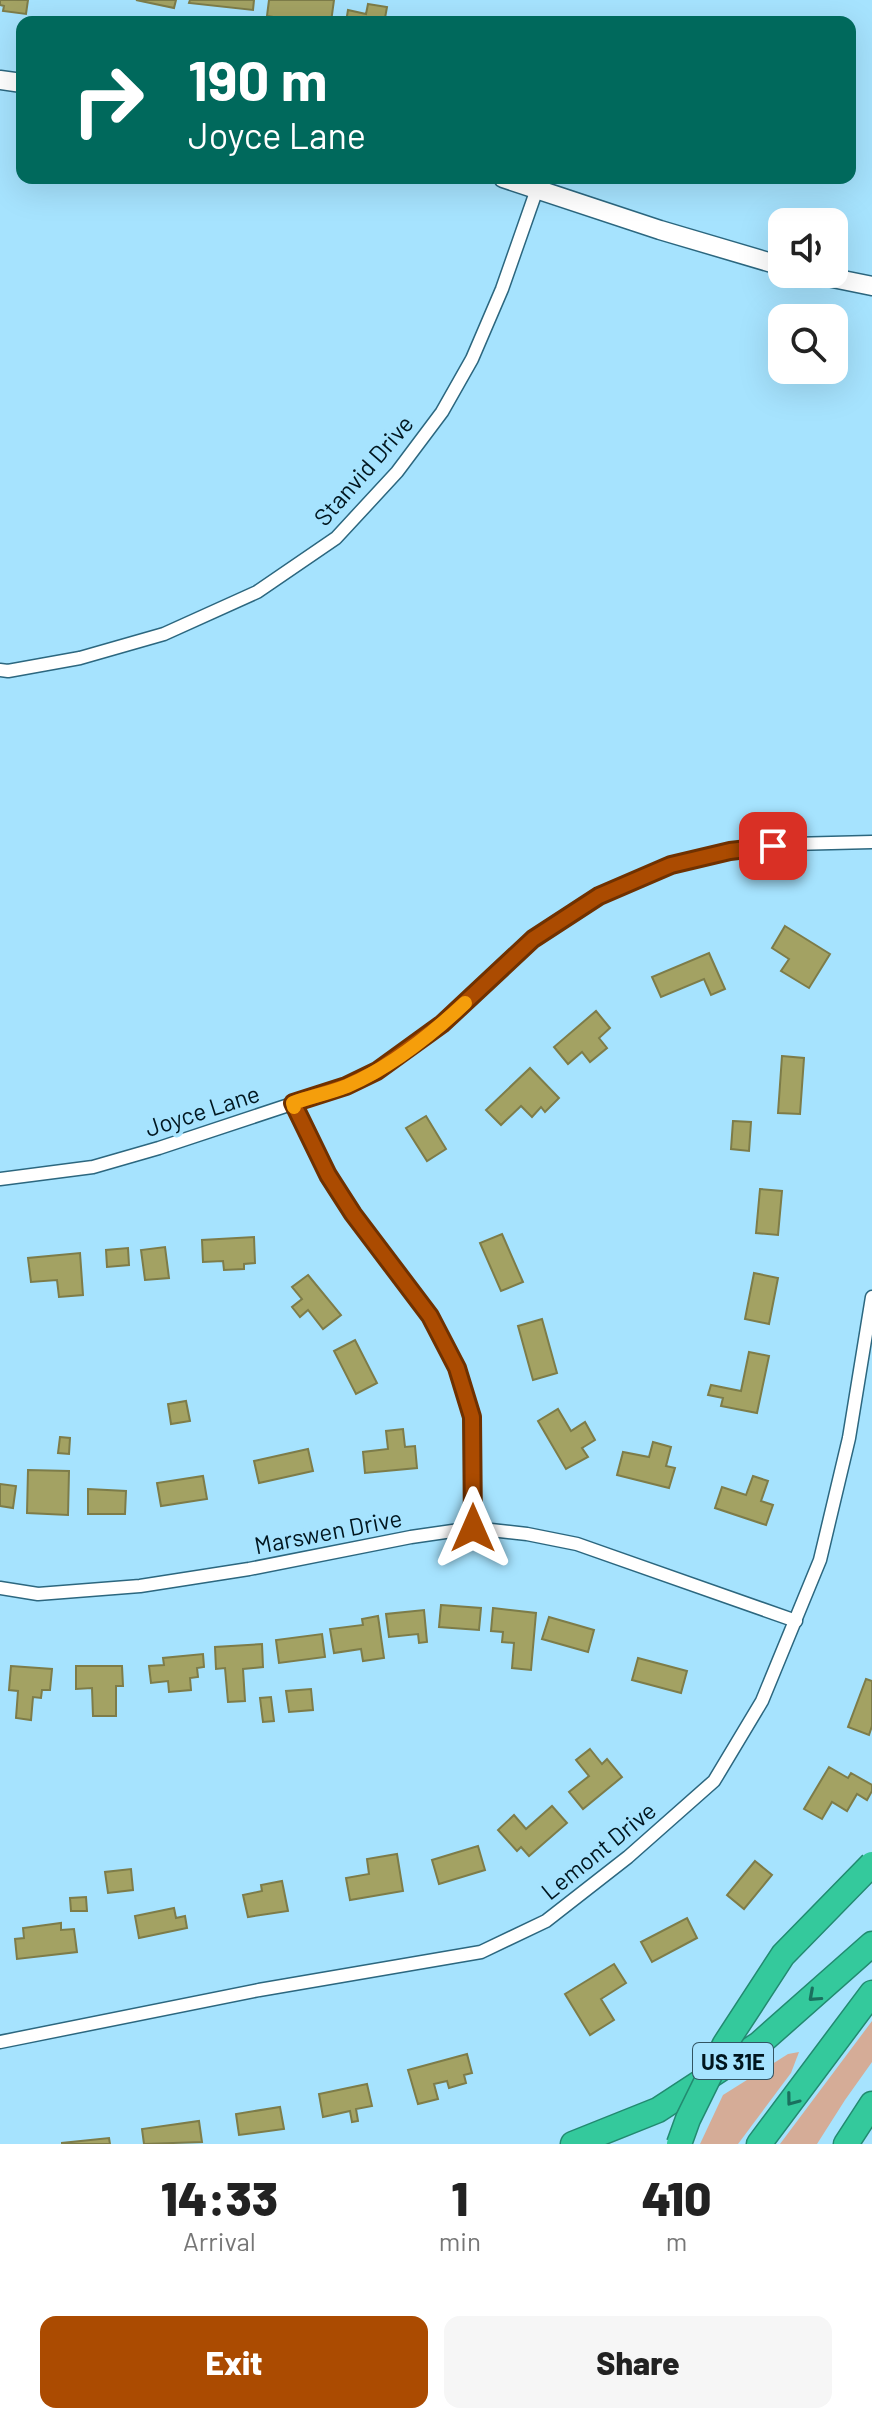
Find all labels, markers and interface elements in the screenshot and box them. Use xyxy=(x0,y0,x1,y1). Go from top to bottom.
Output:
text: 190 m xyxy=(188,45,327,112)
icon: right xyxy=(56,48,160,152)
text: Joyce Lane xyxy=(188,113,366,156)
map controls xyxy=(768,208,848,384)
button: sound xyxy=(768,208,848,288)
button: search xyxy=(768,304,848,384)
street label: Stanvid Drive xyxy=(307,409,419,531)
pin xyxy=(739,812,807,880)
icon: arrive xyxy=(751,824,795,868)
street label: Joyce Lane xyxy=(141,1078,263,1142)
position arrow xyxy=(431,1486,515,1570)
street label: Marswen Drive xyxy=(252,1502,404,1560)
street label: Lemont Drive xyxy=(535,1795,661,1905)
one-way arrow xyxy=(808,1987,823,2001)
road number: US 31E xyxy=(693,2043,773,2079)
one-way arrow xyxy=(787,2092,801,2106)
text: 14:33 xyxy=(161,2168,278,2226)
text: 1 xyxy=(451,2168,468,2226)
text: 410 xyxy=(642,2168,711,2226)
text: Arrival xyxy=(183,2225,256,2256)
text: min xyxy=(439,2225,481,2256)
text: m xyxy=(666,2225,687,2256)
button: Exit xyxy=(40,2316,428,2408)
button: Share xyxy=(444,2316,832,2408)

